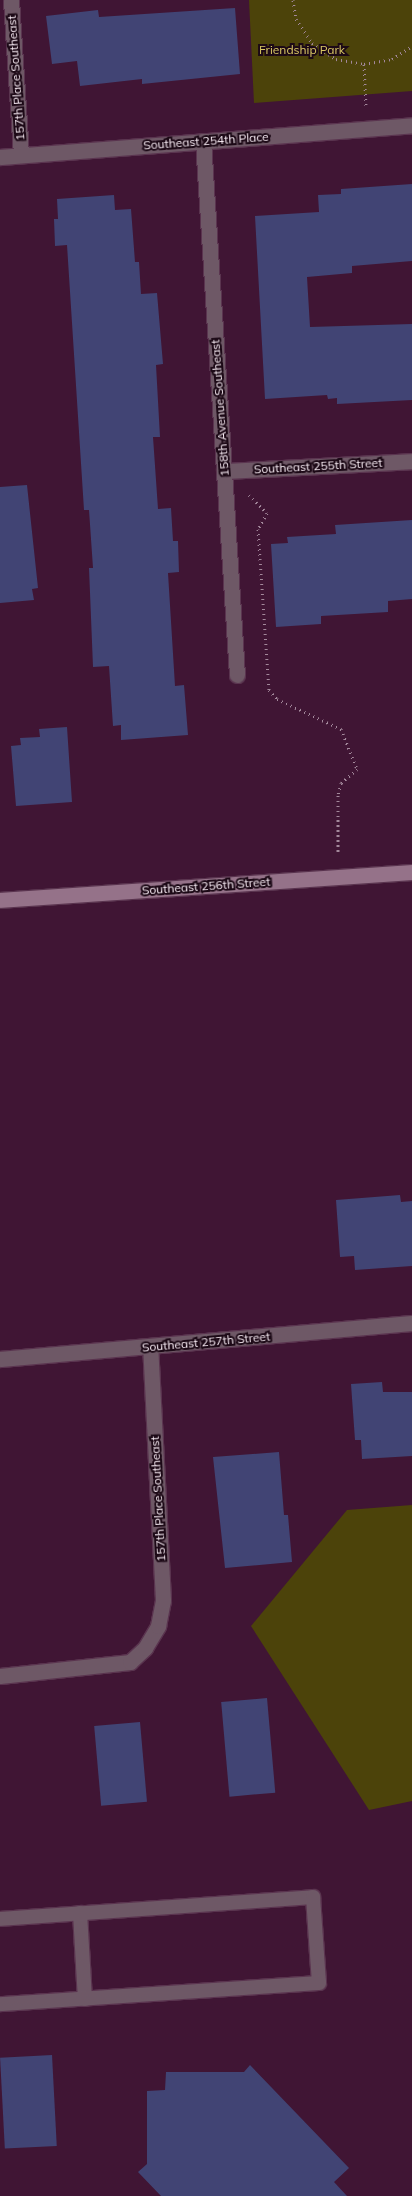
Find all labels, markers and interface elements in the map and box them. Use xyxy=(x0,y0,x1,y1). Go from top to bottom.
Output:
street label: 157th Place Southeast xyxy=(4,15,28,141)
park label: Friendship Park xyxy=(259,43,345,57)
street label: Southeast 254th Place xyxy=(143,129,269,153)
street label: 158th Avenue Southeast xyxy=(208,339,232,477)
street label: Southeast 255th Street xyxy=(253,455,383,477)
street label: Southeast 256th Street xyxy=(141,874,271,898)
street label: Southeast 257th Street xyxy=(141,1329,271,1355)
street label: 157th Place Southeast xyxy=(148,1436,168,1562)

